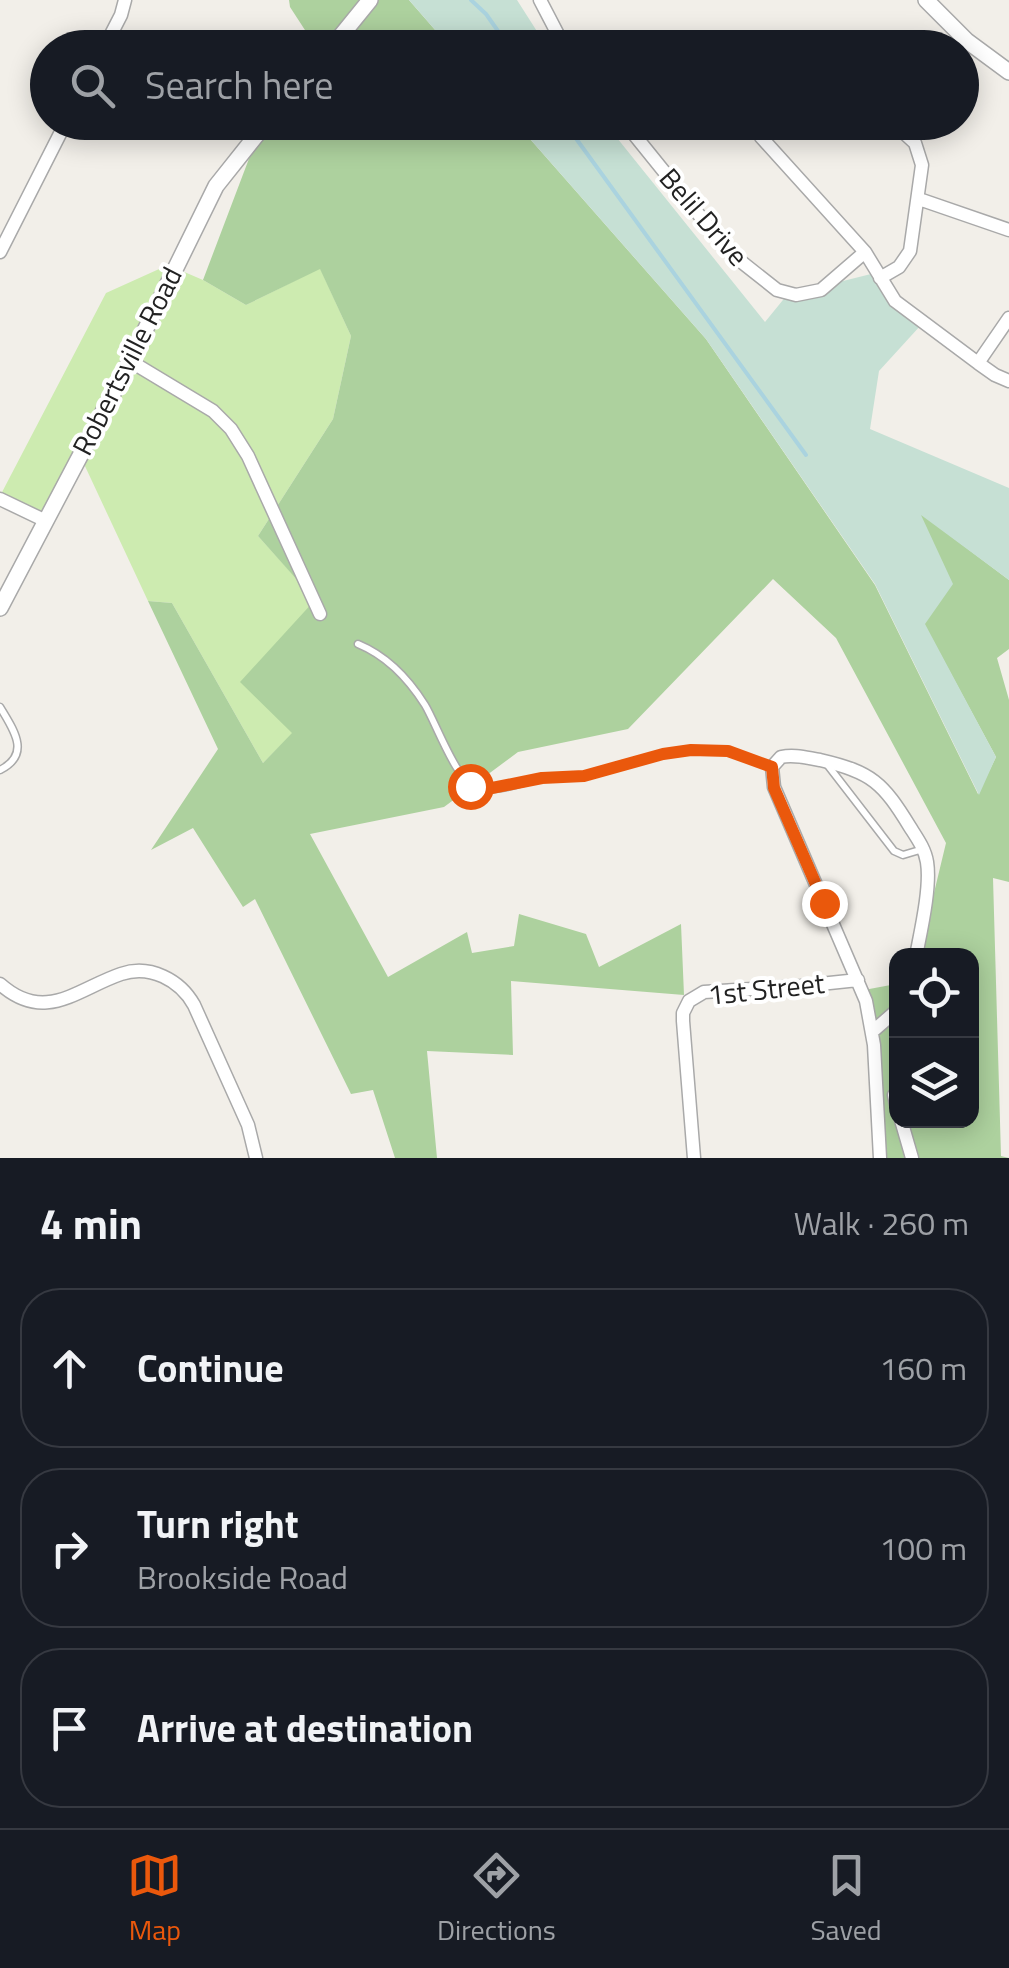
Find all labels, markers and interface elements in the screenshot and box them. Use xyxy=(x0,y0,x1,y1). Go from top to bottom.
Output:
search box xyxy=(30,30,979,140)
text: Search here xyxy=(145,56,333,114)
icon: search xyxy=(65,58,120,113)
street label: Belil Drive xyxy=(649,158,759,275)
street label: Robertsville Road xyxy=(61,259,193,463)
route start xyxy=(448,764,494,810)
route end xyxy=(802,881,848,927)
map controls xyxy=(889,948,979,1128)
button: locate xyxy=(889,948,979,1038)
street label: 1st Street xyxy=(706,961,826,1016)
button: layers xyxy=(889,1038,979,1128)
text: 4 min xyxy=(40,1191,142,1255)
text: Walk · 260 m xyxy=(794,1199,969,1247)
text: Continue xyxy=(137,1339,284,1397)
icon: ahead xyxy=(42,1341,97,1396)
text: 160 m xyxy=(879,1344,967,1392)
text: Turn right xyxy=(137,1495,299,1553)
icon: right xyxy=(42,1521,97,1576)
text: 100 m xyxy=(879,1524,967,1572)
text: Brookside Road xyxy=(137,1553,348,1601)
text: Arrive at destination xyxy=(137,1699,473,1757)
icon: arrive xyxy=(42,1701,97,1756)
tab: Map xyxy=(127,1848,182,1951)
tab: Directions xyxy=(437,1848,556,1951)
tab: Saved xyxy=(810,1848,882,1951)

